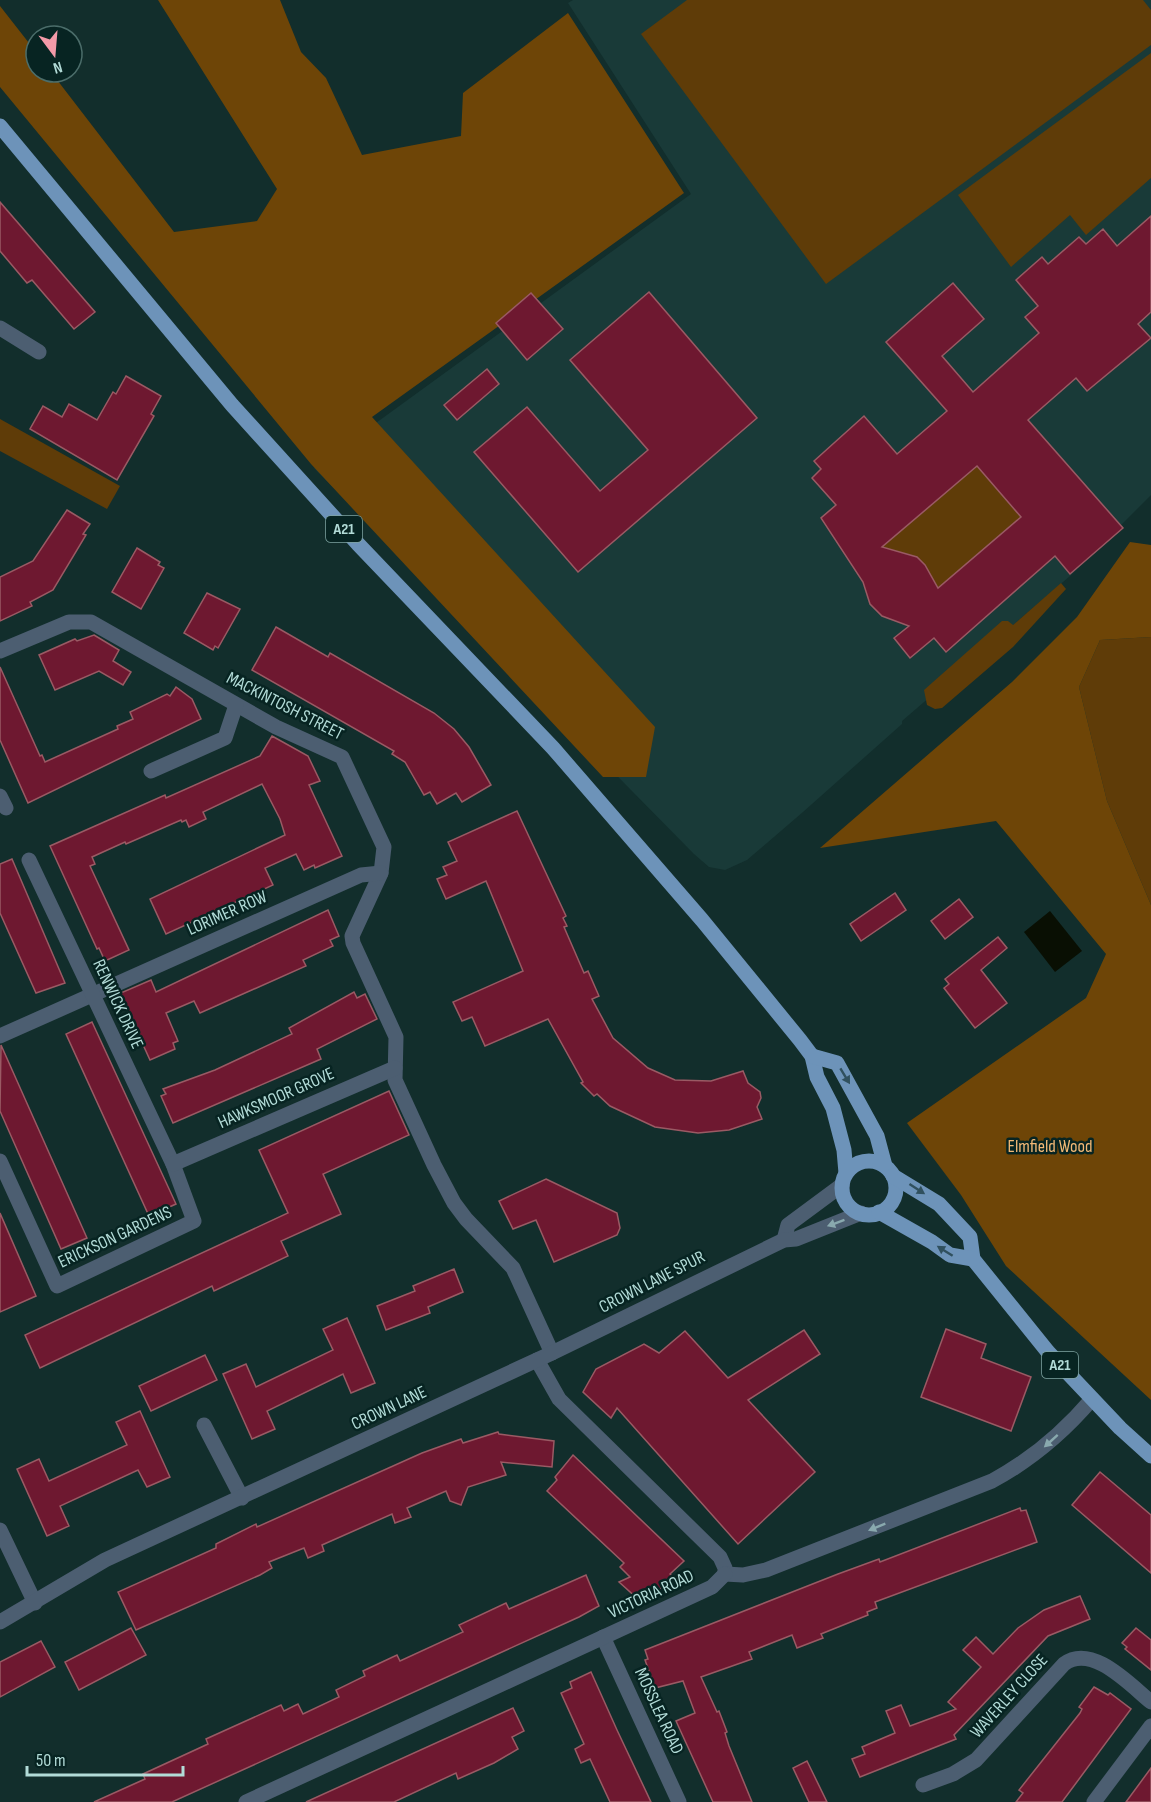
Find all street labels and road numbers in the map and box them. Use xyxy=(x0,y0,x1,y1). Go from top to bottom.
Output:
road number: A21 xyxy=(326,516,362,542)
street label: MACKINTOSH STREET xyxy=(223,667,347,745)
street label: LORIMER ROW xyxy=(184,886,270,940)
street label: RENWICK DRIVE xyxy=(88,956,148,1052)
street label: HAWKSMOOR GROVE xyxy=(215,1063,337,1133)
street label: ERICKSON GARDENS xyxy=(55,1201,175,1273)
street label: CROWN LANE SPUR xyxy=(596,1246,708,1318)
road number: A21 xyxy=(1042,1352,1078,1378)
street label: CROWN LANE xyxy=(348,1381,430,1435)
street label: VICTORIA ROAD xyxy=(605,1565,697,1623)
street label: WAVERLEY CLOSE xyxy=(966,1650,1052,1742)
street label: MOSSLEA ROAD xyxy=(630,1665,688,1757)

